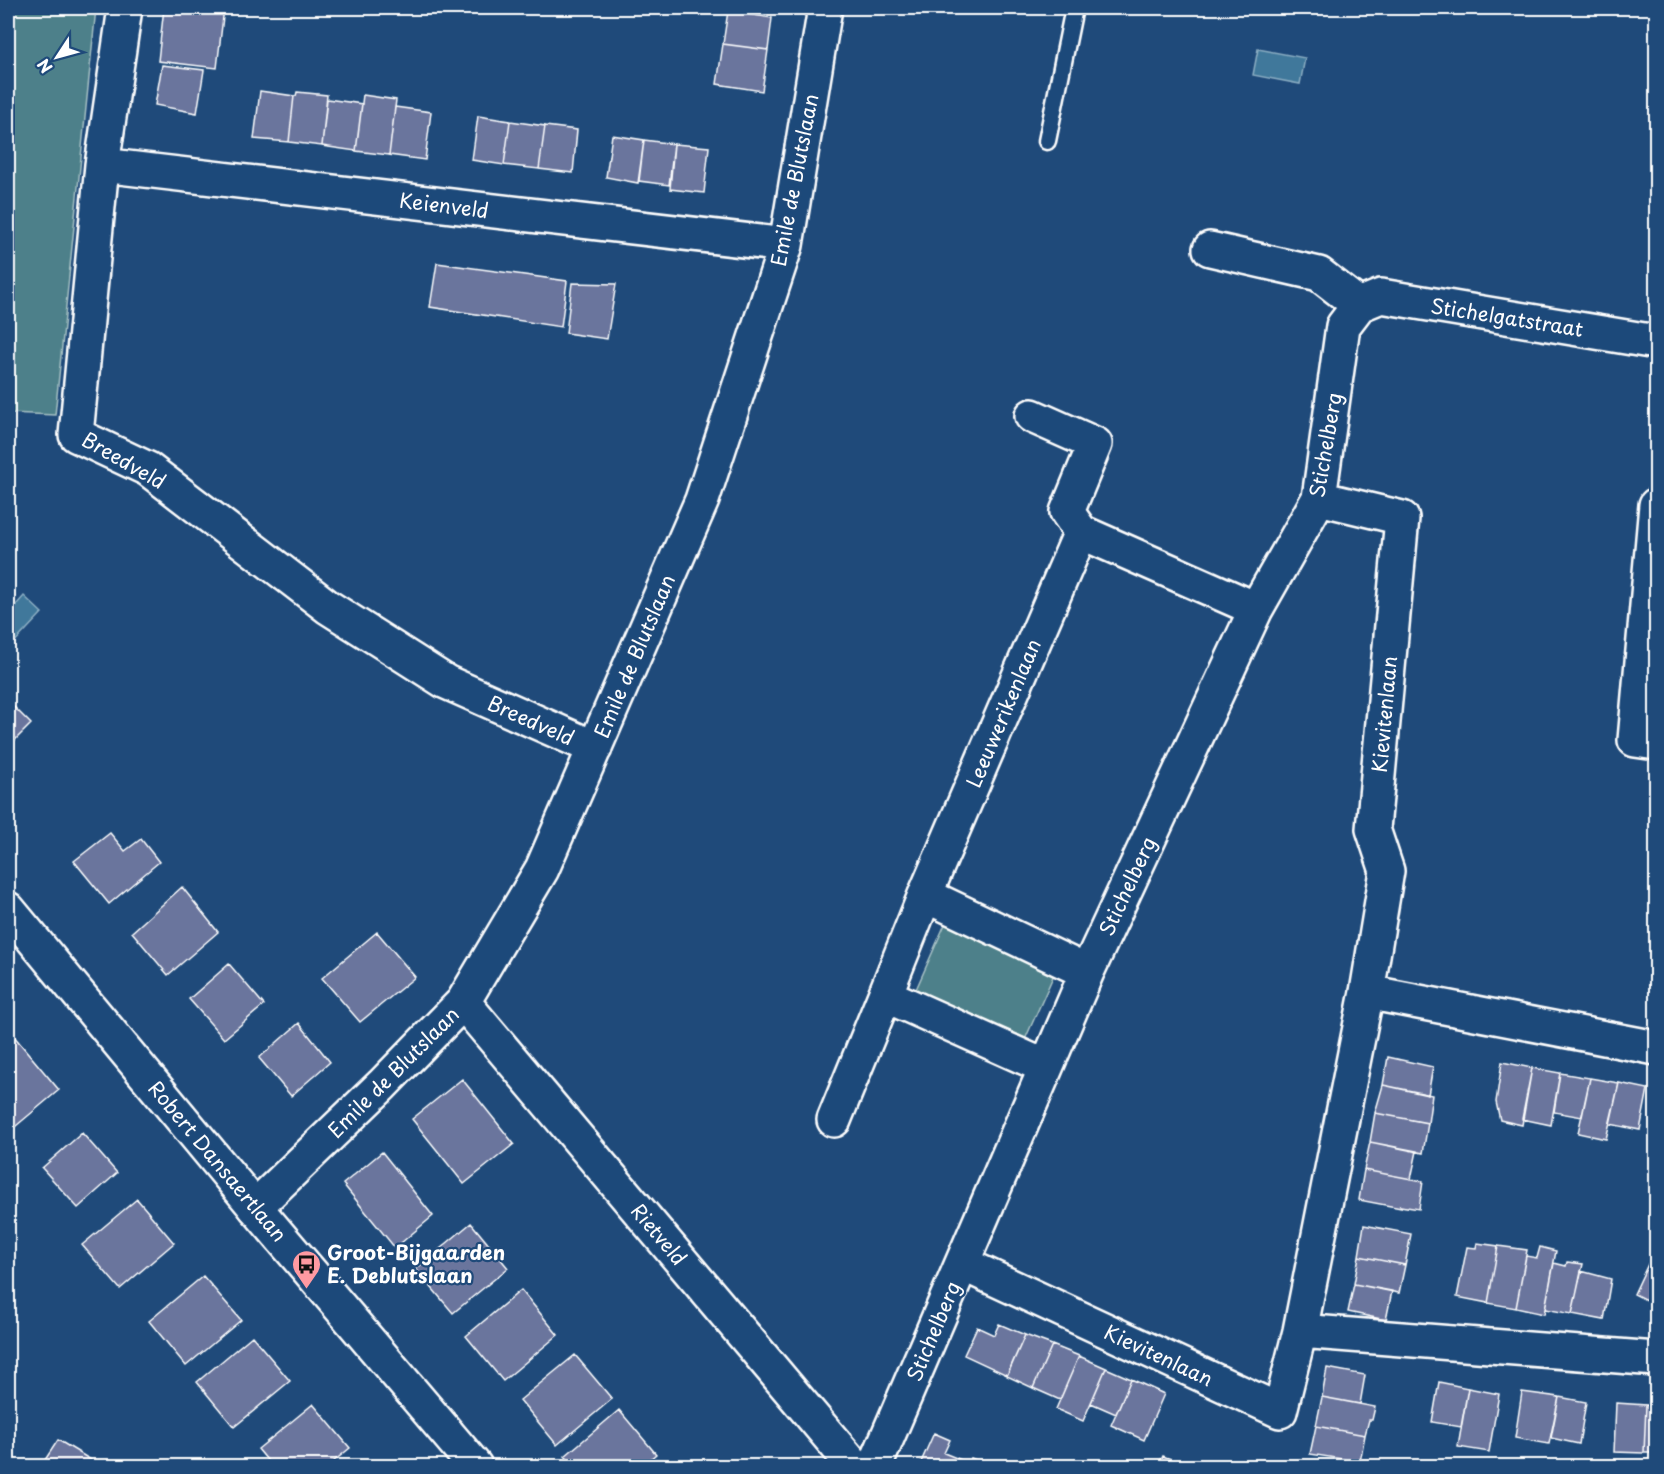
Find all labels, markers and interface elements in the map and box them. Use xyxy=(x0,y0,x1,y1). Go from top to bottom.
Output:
north arrow xyxy=(27,27,87,87)
text: N xyxy=(31,54,57,79)
street label: Emile de Blutslaan xyxy=(763,91,825,269)
street label: Keienveld xyxy=(398,185,490,225)
street label: Stichelgatstraat xyxy=(1429,290,1585,344)
street label: Stichelberg xyxy=(1301,390,1349,500)
street label: Breedveld xyxy=(77,424,171,496)
street label: Emile de Blutslaan xyxy=(586,570,682,742)
street label: Leeuwerikenlaan xyxy=(958,634,1048,792)
street label: Kievitenlaan xyxy=(1364,654,1404,774)
street label: Breedveld xyxy=(483,688,579,752)
street label: Stichelberg xyxy=(1091,832,1163,940)
street label: Emile de Blutslaan xyxy=(320,999,466,1145)
street label: Robert Dansaertlaan xyxy=(142,1074,294,1248)
street label: Rietveld xyxy=(624,1196,694,1272)
place label: Groot-Bijgaarden E. Deblutslaan xyxy=(327,1237,505,1290)
bus stop icon: Groot-Bijgaarden E. Deblutslaan xyxy=(290,1248,322,1290)
street label: Stichelberg xyxy=(898,1276,968,1386)
street label: Kievitenlaan xyxy=(1099,1317,1219,1393)

